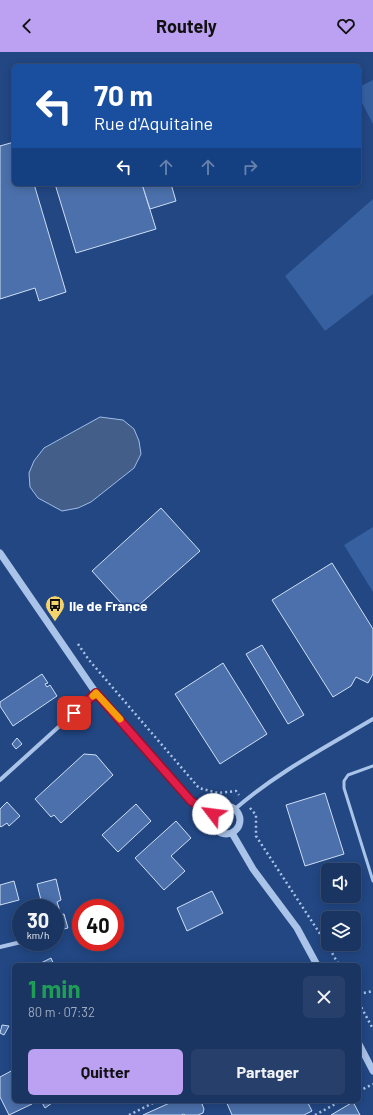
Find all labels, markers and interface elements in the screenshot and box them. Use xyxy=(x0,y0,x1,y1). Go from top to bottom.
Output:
icon: back xyxy=(16,15,38,37)
text: Routely xyxy=(156,15,217,37)
icon: heart xyxy=(335,15,357,37)
text: 70 m xyxy=(94,78,153,112)
icon: left xyxy=(28,80,80,132)
text: Rue d'Aquitaine xyxy=(94,112,213,134)
icon: left xyxy=(113,156,135,178)
icon: ahead xyxy=(155,156,177,178)
icon: ahead xyxy=(197,156,219,178)
icon: right xyxy=(239,156,261,178)
bus stop icon: Ile de France xyxy=(44,594,66,622)
place label: Ile de France xyxy=(69,597,148,614)
pin xyxy=(57,696,91,730)
icon: arrive xyxy=(63,702,85,724)
position arrow xyxy=(192,793,234,835)
map controls xyxy=(321,863,361,951)
button: sound xyxy=(321,863,361,903)
speed limit sign: 40 xyxy=(72,899,124,951)
text: 30 xyxy=(27,908,49,932)
button: layers xyxy=(321,911,361,951)
text: km/h xyxy=(27,929,49,941)
text: 1 min xyxy=(28,974,81,1003)
button: close xyxy=(303,976,345,1018)
text: 80 m · 07:32 xyxy=(28,1004,95,1020)
button: Quitter xyxy=(28,1049,183,1095)
button: Partager xyxy=(191,1049,345,1095)

